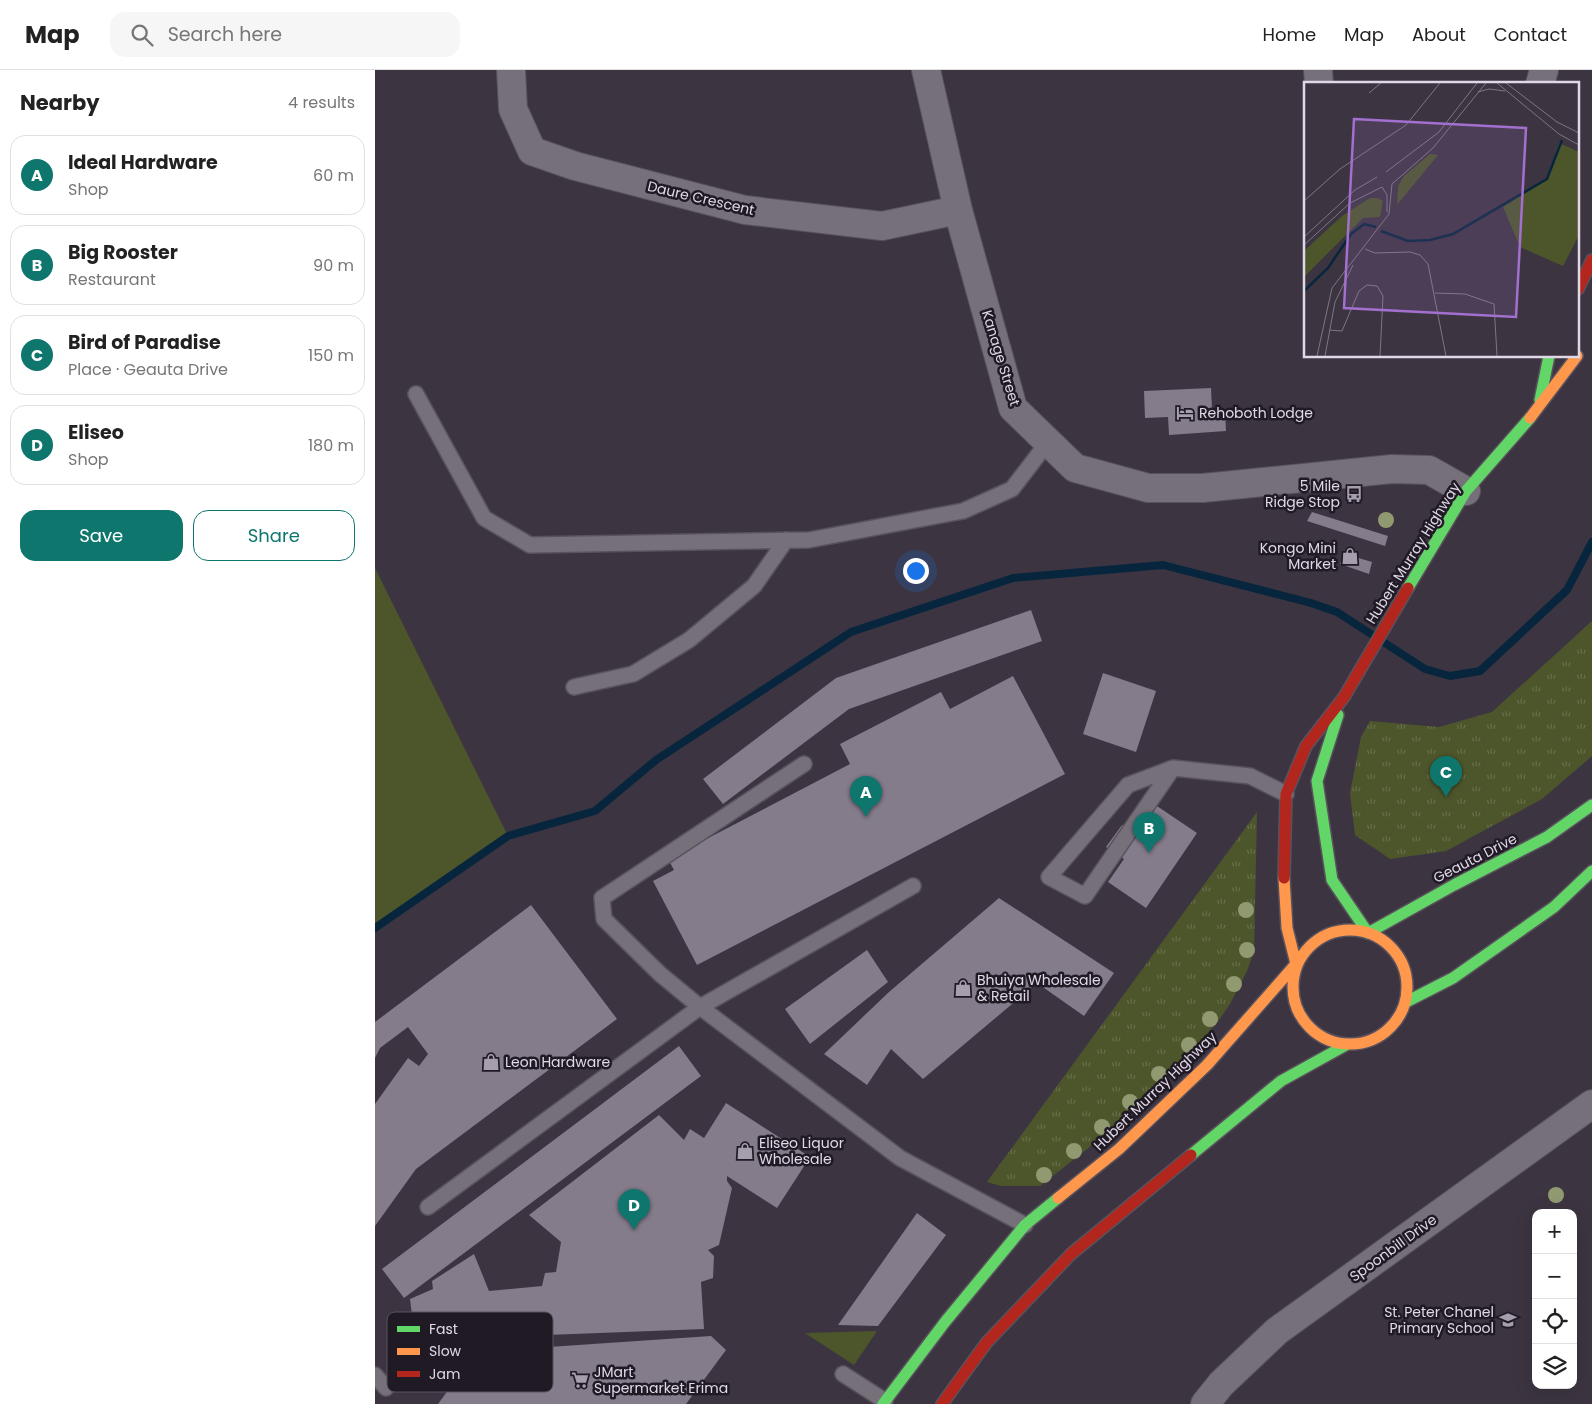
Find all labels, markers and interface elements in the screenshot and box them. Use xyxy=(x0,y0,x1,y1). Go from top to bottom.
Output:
search box xyxy=(110,12,460,57)
text: Map xyxy=(25,18,80,51)
icon: search xyxy=(128,21,156,49)
text: Search here xyxy=(168,21,282,48)
text: Home xyxy=(1262,22,1316,47)
text: Map xyxy=(1344,22,1384,47)
text: About xyxy=(1412,22,1466,47)
text: Contact xyxy=(1494,22,1567,47)
inset map xyxy=(1304,82,1579,358)
text: Nearby xyxy=(20,88,100,117)
text: 4 results xyxy=(288,91,355,114)
text: Ideal Hardware xyxy=(68,149,218,176)
text: A xyxy=(31,164,43,187)
text: 60 m xyxy=(313,164,354,187)
street label: Daure Crescent xyxy=(646,176,756,220)
text: Shop xyxy=(68,178,109,201)
text: Big Rooster xyxy=(68,239,178,266)
text: B xyxy=(32,254,42,277)
text: 90 m xyxy=(313,254,354,277)
text: Restaurant xyxy=(68,268,156,291)
street label: Kanage Street xyxy=(977,308,1025,408)
text: Bird of Paradise xyxy=(68,329,221,356)
text: C xyxy=(31,344,43,367)
text: 150 m xyxy=(308,344,354,367)
text: Place · Geauta Drive xyxy=(68,358,228,381)
hotel icon: Rehoboth Lodge xyxy=(1175,403,1195,423)
place label: Rehoboth Lodge xyxy=(1199,403,1313,423)
text: Eliseo xyxy=(68,419,124,446)
text: D xyxy=(31,434,43,457)
text: 180 m xyxy=(308,434,354,457)
text: Shop xyxy=(68,448,109,471)
place label: 5 Mile Ridge Stop xyxy=(1265,476,1340,512)
street label: Hubert Murray Highway xyxy=(1361,478,1465,628)
bus stop icon: 5 Mile Ridge Stop xyxy=(1344,484,1364,504)
button: Save xyxy=(20,510,183,561)
button: Share xyxy=(193,510,355,561)
place label: Kongo Mini Market xyxy=(1260,538,1336,574)
shop icon: Kongo Mini Market xyxy=(1340,546,1360,566)
your location xyxy=(903,558,929,584)
pin: C xyxy=(1430,756,1462,797)
pin: A xyxy=(850,776,882,817)
pin: B xyxy=(1133,812,1165,853)
street label: Geauta Drive xyxy=(1430,828,1521,888)
place label: Bhuiya Wholesale & Retail xyxy=(977,970,1101,1006)
shop icon: Bhuiya Wholesale & Retail xyxy=(953,978,973,998)
street label: Hubert Murray Highway xyxy=(1089,1027,1221,1155)
shop icon: Leon Hardware xyxy=(481,1052,501,1072)
place label: Leon Hardware xyxy=(505,1052,610,1072)
place label: Eliseo Liquor Wholesale xyxy=(759,1133,844,1169)
shop icon: Eliseo Liquor Wholesale xyxy=(735,1141,755,1161)
pin: D xyxy=(618,1189,650,1230)
street label: Spoonbill Drive xyxy=(1345,1209,1441,1286)
map controls xyxy=(1532,1209,1577,1389)
button: + xyxy=(1532,1209,1577,1254)
button: − xyxy=(1532,1254,1577,1299)
button: locate xyxy=(1532,1299,1577,1344)
place label: St. Peter Chanel Primary School xyxy=(1384,1302,1494,1338)
school or university icon: St. Peter Chanel Primary School xyxy=(1498,1310,1518,1330)
legend xyxy=(387,1312,553,1392)
text: Fast xyxy=(429,1319,458,1339)
text: Slow xyxy=(429,1341,462,1361)
button: layers xyxy=(1532,1344,1577,1389)
place label: JMart Supermarket Erima xyxy=(594,1362,728,1398)
text: Jam xyxy=(429,1364,460,1384)
supermarket icon: JMart Supermarket Erima xyxy=(570,1370,590,1390)

